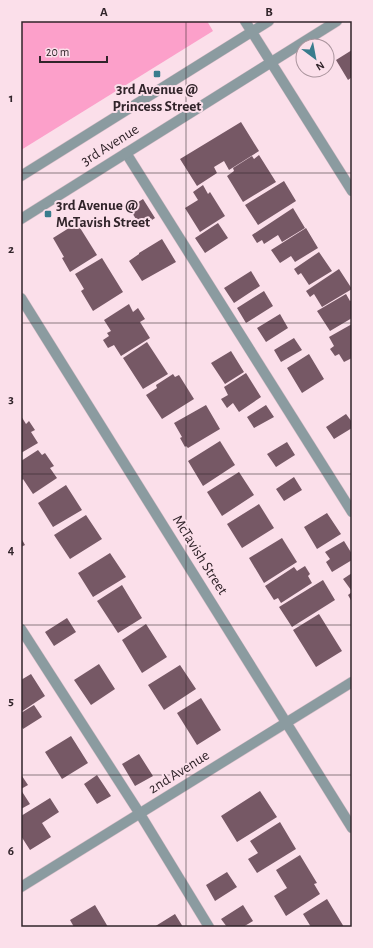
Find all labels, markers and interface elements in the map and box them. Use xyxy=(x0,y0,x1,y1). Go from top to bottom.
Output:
text: A xyxy=(100,6,108,19)
text: B xyxy=(265,6,273,19)
scale bar xyxy=(40,38,107,64)
north arrow xyxy=(295,38,335,78)
text: 20 m xyxy=(46,46,69,58)
text: N xyxy=(314,59,326,73)
marker: 3rd Avenue @ Princess Street xyxy=(152,69,162,79)
place label: 3rd Avenue @ Princess Street xyxy=(113,82,201,114)
text: 1 xyxy=(9,92,13,105)
street label: 3rd Avenue xyxy=(78,121,142,169)
place label: 3rd Avenue @ McTavish Street xyxy=(56,198,150,230)
marker: 3rd Avenue @ McTavish Street xyxy=(43,209,53,219)
text: 2 xyxy=(8,243,14,256)
text: 3 xyxy=(8,393,14,406)
street label: McTavish Street xyxy=(170,513,230,598)
text: 4 xyxy=(8,544,15,557)
text: 5 xyxy=(8,695,14,708)
street label: 2nd Avenue xyxy=(146,747,212,797)
text: 6 xyxy=(8,845,14,858)

